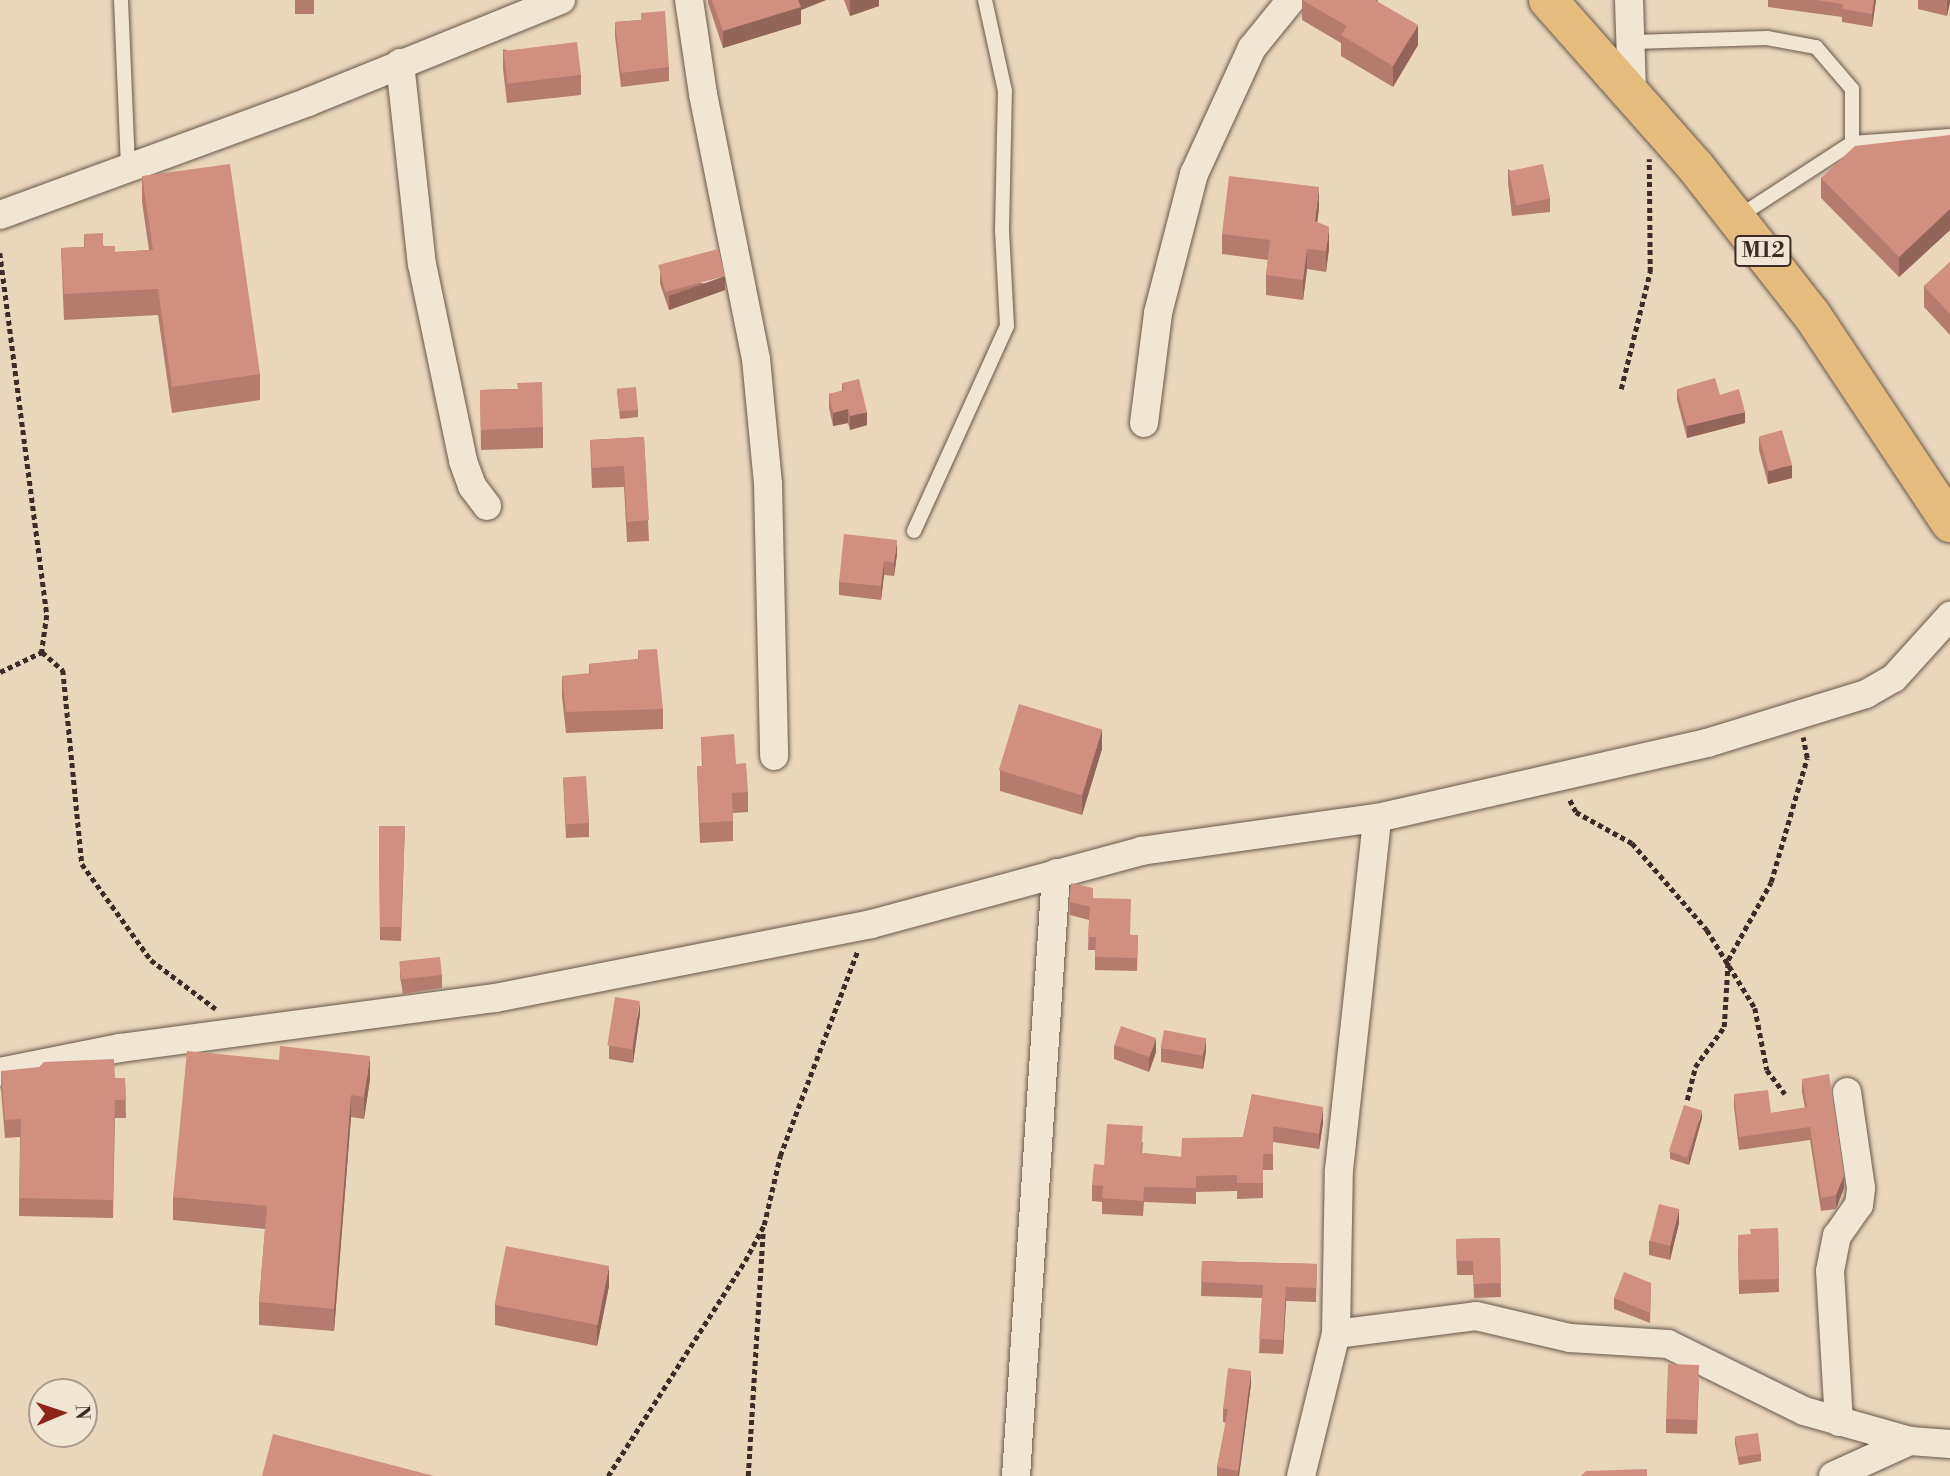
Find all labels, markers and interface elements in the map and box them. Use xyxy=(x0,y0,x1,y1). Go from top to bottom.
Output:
road number: M12 xyxy=(1733,233,1793,268)
north arrow xyxy=(28,1378,98,1448)
text: N xyxy=(70,1404,94,1420)

